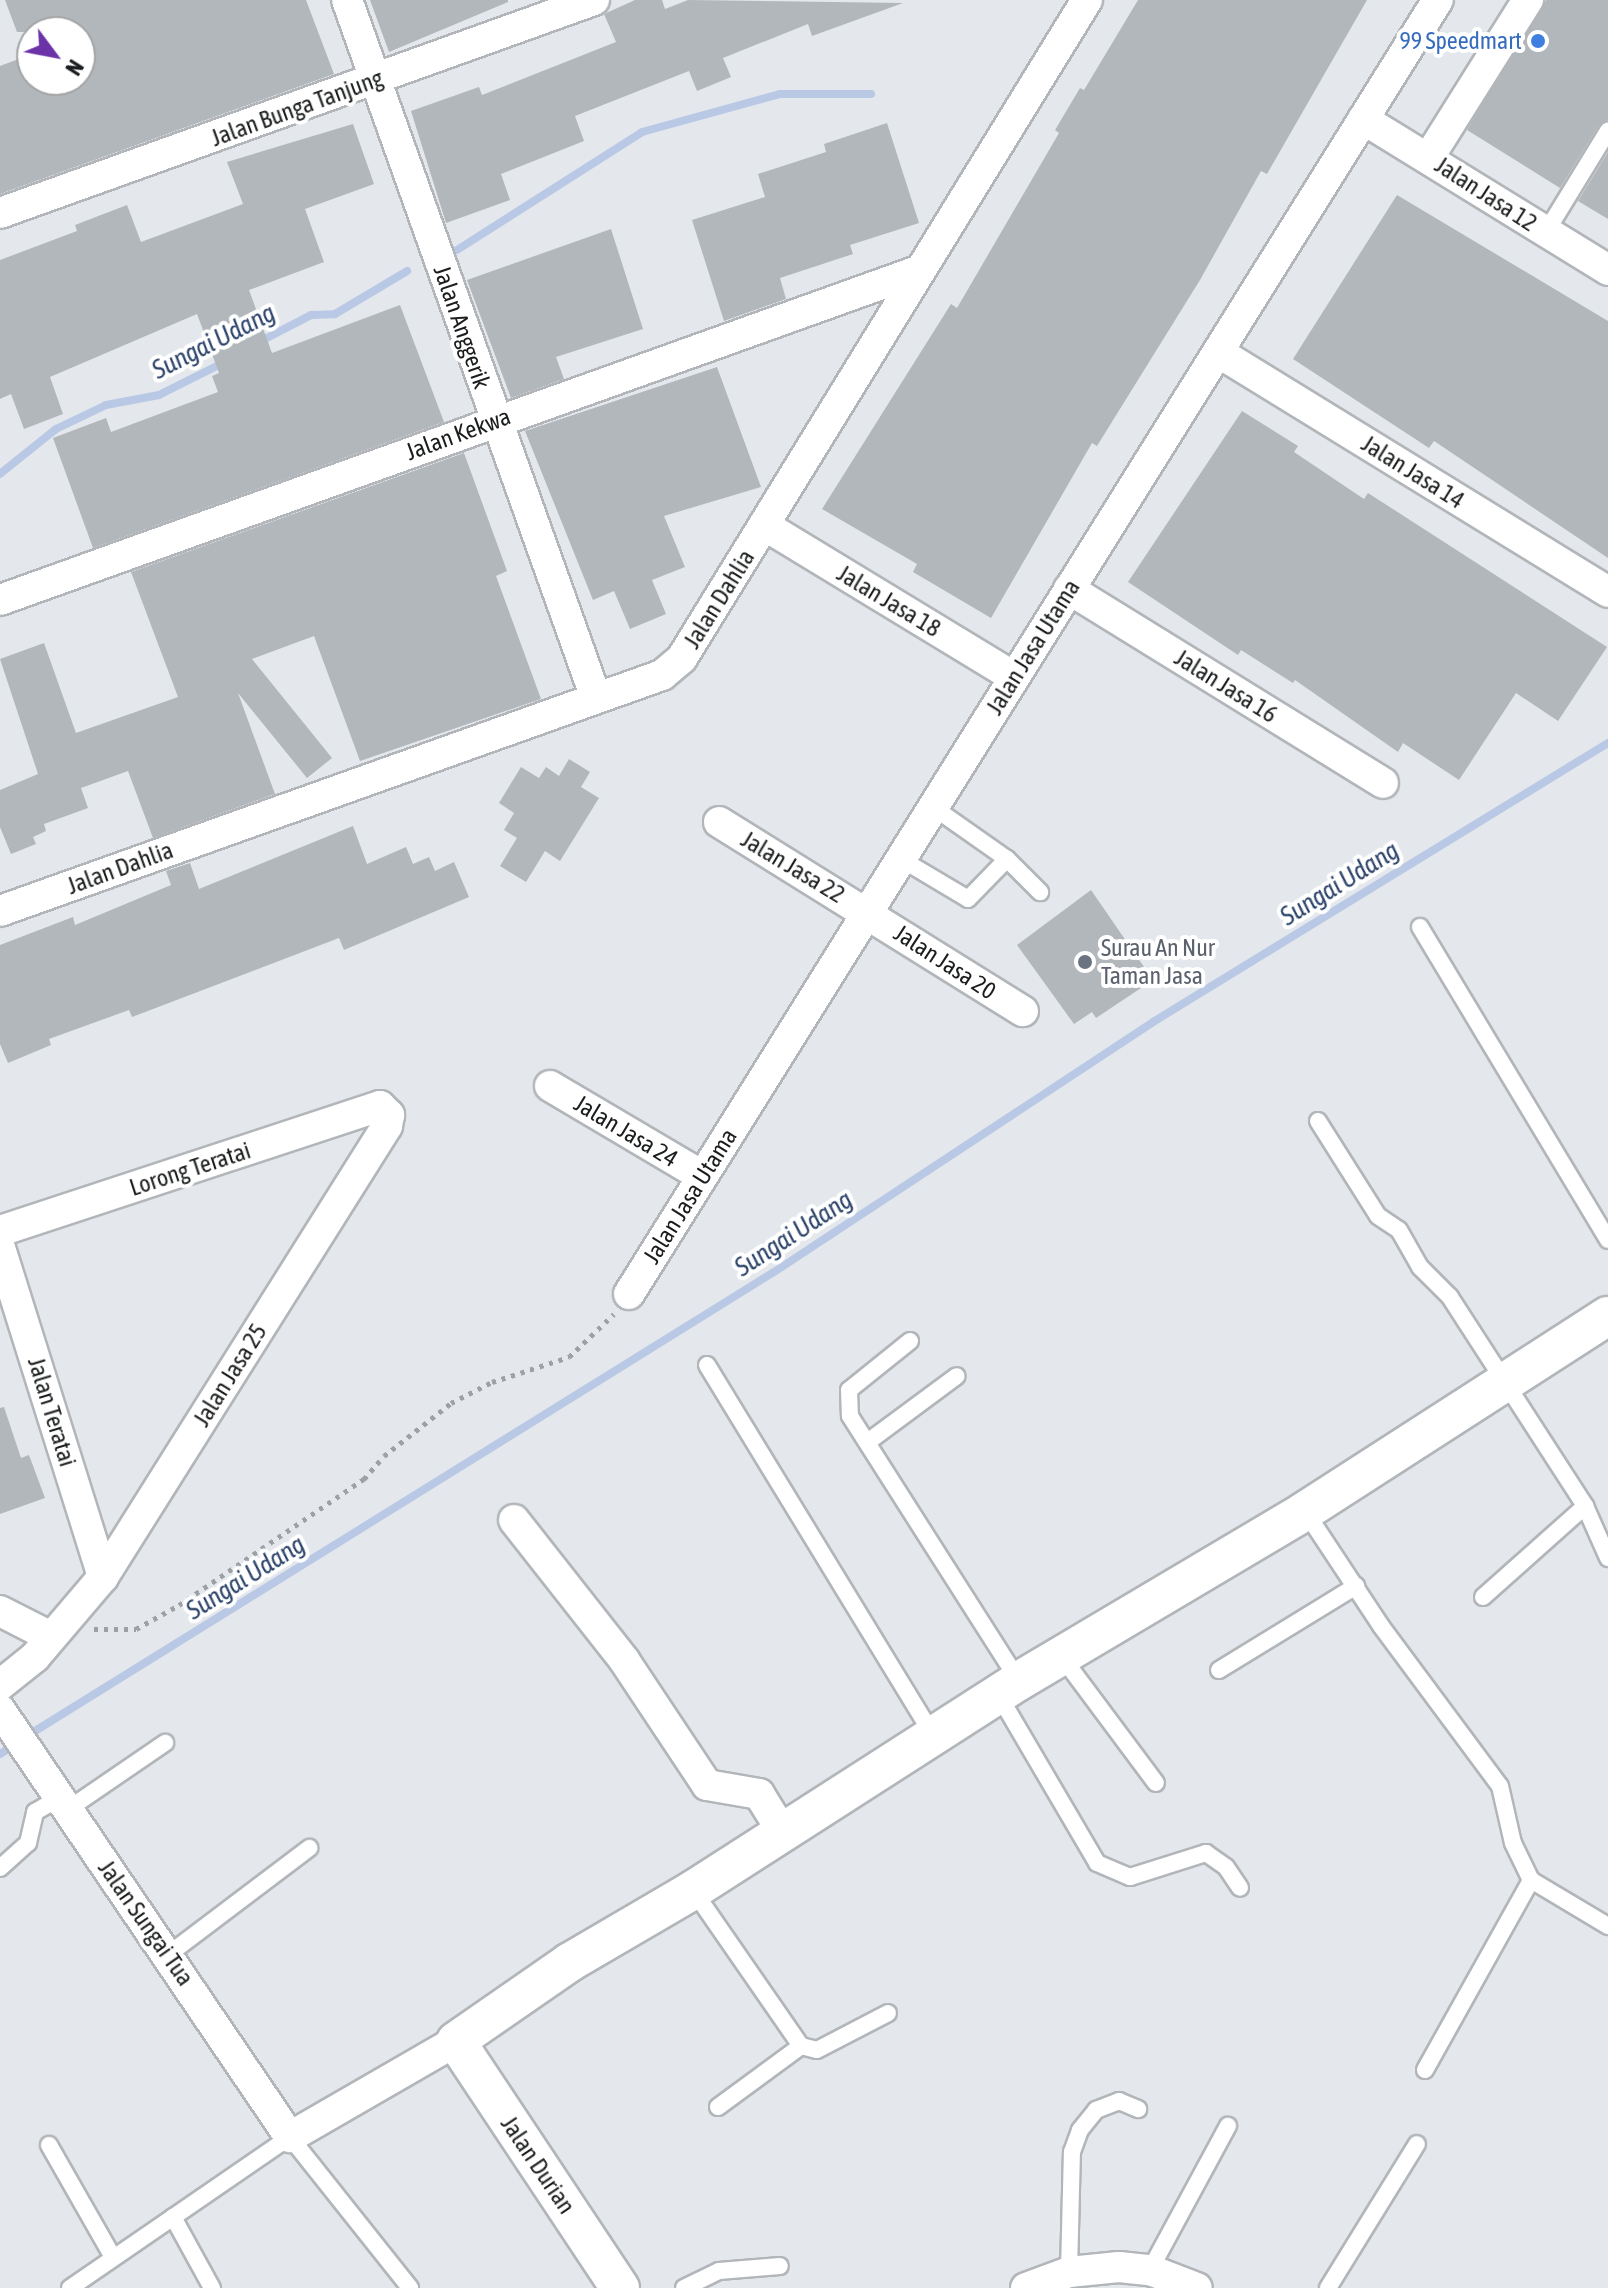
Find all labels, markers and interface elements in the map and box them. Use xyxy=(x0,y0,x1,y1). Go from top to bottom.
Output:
north arrow xyxy=(16,16,96,96)
place label: 99 Speedmart xyxy=(1400,27,1522,55)
marker: 99 Speedmart xyxy=(1529,32,1547,50)
text: N xyxy=(60,55,89,80)
street label: Jalan Bunga Tanjung xyxy=(207,64,387,152)
street label: Jalan Jasa 12 xyxy=(1430,150,1542,238)
street label: Jalan Anggerik xyxy=(427,262,497,392)
water label: Sungai Udang xyxy=(147,298,281,386)
street label: Jalan Kekwa xyxy=(402,402,514,466)
street label: Jalan Jasa 14 xyxy=(1356,429,1470,515)
street label: Jalan Dahlia xyxy=(677,544,761,654)
street label: Jalan Jasa 18 xyxy=(832,559,946,643)
street label: Jalan Jasa Utama xyxy=(980,574,1086,720)
street label: Jalan Jasa 16 xyxy=(1169,643,1283,729)
street label: Jalan Jasa 22 xyxy=(736,825,850,909)
water label: Sungai Udang xyxy=(1275,835,1405,933)
street label: Jalan Dahlia xyxy=(63,836,177,900)
street label: Jalan Jasa 20 xyxy=(889,918,1001,1006)
place label: Surau An Nur Taman Jasa xyxy=(1101,934,1215,990)
marker: Surau An Nur Taman Jasa xyxy=(1076,953,1094,971)
street label: Jalan Jasa 24 xyxy=(569,1089,683,1173)
street label: Jalan Jasa Utama xyxy=(637,1123,743,1269)
street label: Lorong Teratai xyxy=(126,1136,254,1202)
water label: Sungai Udang xyxy=(729,1184,859,1284)
street label: Jalan Jasa 25 xyxy=(187,1318,273,1432)
street label: Jalan Teratai xyxy=(22,1354,82,1470)
water label: Sungai Udang xyxy=(181,1529,311,1627)
street label: Jalan Sungai Tua xyxy=(92,1855,200,1991)
street label: Jalan Durian xyxy=(495,2111,581,2219)

